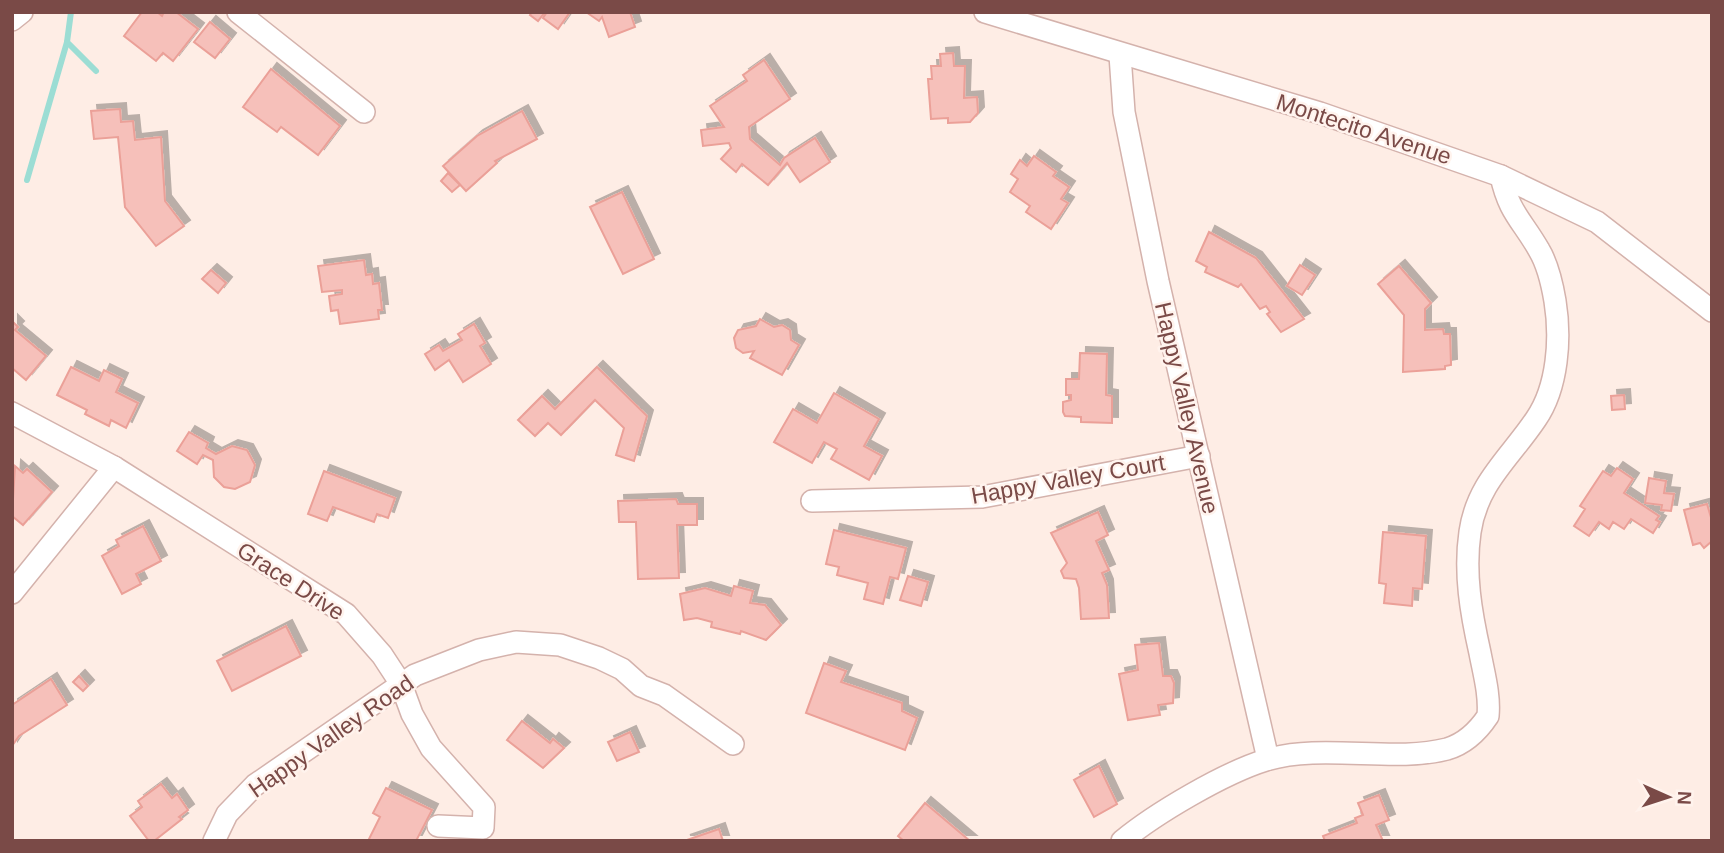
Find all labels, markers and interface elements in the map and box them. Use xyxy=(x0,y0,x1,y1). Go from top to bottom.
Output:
street label: Montecito Avenue xyxy=(1273,88,1455,170)
street label: Happy Valley Avenue xyxy=(1150,300,1224,516)
street label: Happy Valley Court xyxy=(969,449,1168,509)
street label: Grace Drive xyxy=(232,537,350,625)
street label: Happy Valley Road xyxy=(244,669,418,803)
north arrow xyxy=(1633,762,1703,832)
text: N xyxy=(1674,790,1695,805)

